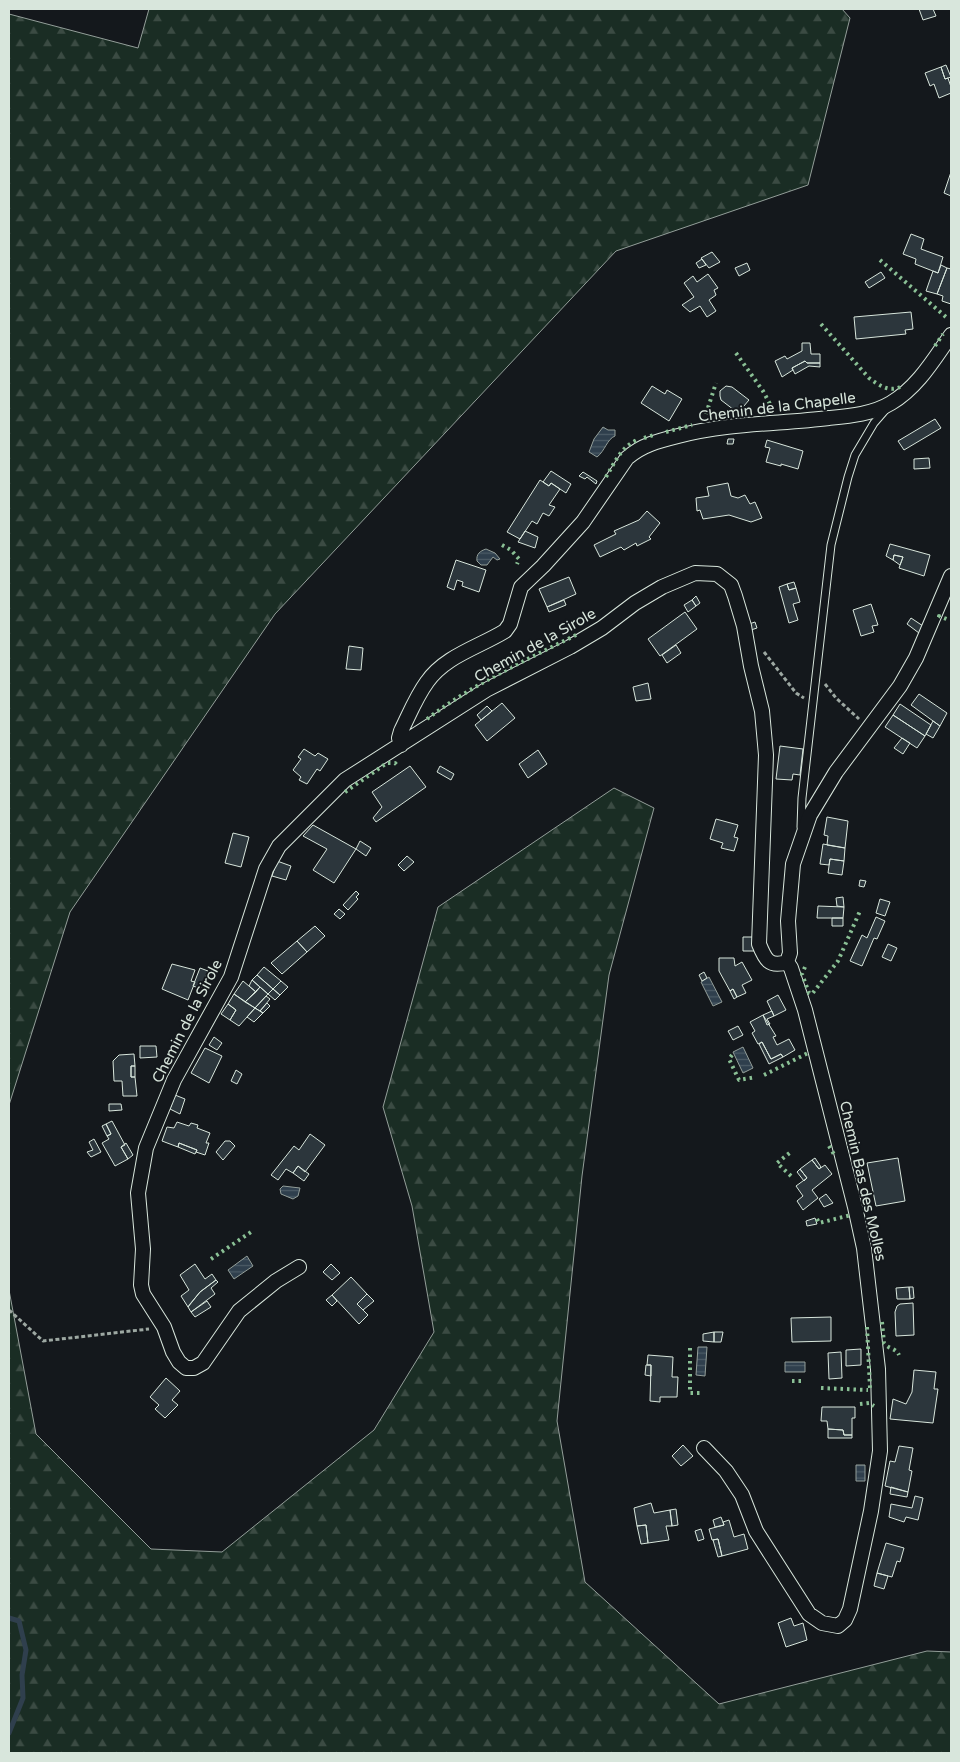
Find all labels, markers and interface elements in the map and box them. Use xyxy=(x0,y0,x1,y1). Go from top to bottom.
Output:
street label: Chemin de la Chapelle xyxy=(697,388,857,426)
street label: Chemin de la Sirole xyxy=(471,604,599,686)
street label: Chemin de la Sirole xyxy=(148,956,226,1086)
street label: Chemin Bas des Molles xyxy=(836,1099,890,1263)

